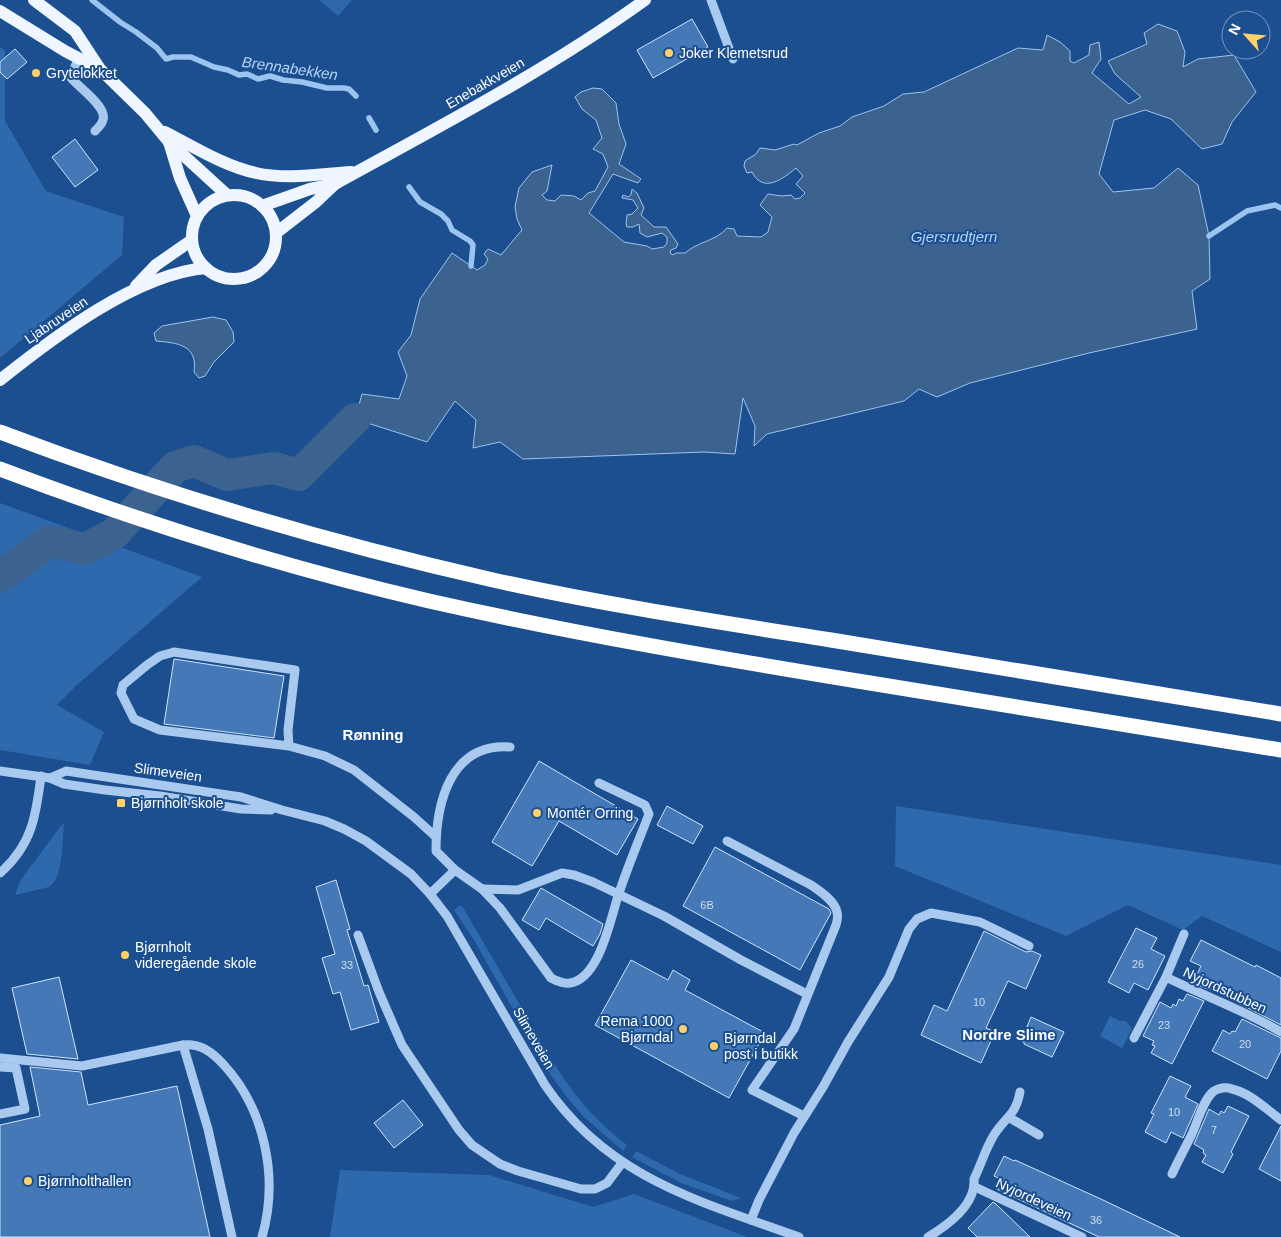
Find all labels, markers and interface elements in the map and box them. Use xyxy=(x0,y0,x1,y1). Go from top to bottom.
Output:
north arrow xyxy=(1221,10,1271,60)
text: N xyxy=(1225,21,1244,37)
place label: Joker Klemetsrud xyxy=(679,45,788,61)
marker: Joker Klemetsrud xyxy=(663,47,675,59)
water label: Brennabekken xyxy=(241,53,339,83)
street label: Enebakkveien xyxy=(443,54,527,112)
place label: Grytelokket xyxy=(46,65,117,81)
marker: Grytelokket xyxy=(30,67,42,79)
water label: Gjersrudtjern xyxy=(911,228,997,245)
street label: Ljabruveien xyxy=(22,293,90,347)
district label: Rønning xyxy=(343,726,403,743)
street label: Slimeveien xyxy=(133,759,203,785)
place label: Bjørnholt skole xyxy=(131,795,224,811)
marker: Bjørnholt skole xyxy=(115,797,127,809)
place label: Montér Orring xyxy=(547,805,633,821)
marker: Montér Orring xyxy=(531,807,543,819)
house number: 6B xyxy=(700,899,714,911)
place label: Bjørnholt videregående skole xyxy=(135,939,257,971)
marker: Bjørnholt videregående skole xyxy=(119,949,131,961)
house number: 26 xyxy=(1132,958,1144,970)
house number: 33 xyxy=(341,959,353,971)
street label: Nyjordstubben xyxy=(1181,964,1269,1016)
house number: 10 xyxy=(973,996,985,1008)
street label: Slimeveien xyxy=(510,1004,558,1072)
place label: Rema 1000 Bjørndal xyxy=(601,1013,673,1045)
house number: 23 xyxy=(1158,1019,1170,1031)
marker: Rema 1000 Bjørndal xyxy=(677,1023,689,1035)
district label: Nordre Slime xyxy=(962,1026,1056,1043)
place label: Bjørndal post i butikk xyxy=(724,1030,799,1062)
house number: 20 xyxy=(1239,1038,1251,1050)
marker: Bjørndal post i butikk xyxy=(708,1040,720,1052)
house number: 10 xyxy=(1168,1106,1180,1118)
house number: 7 xyxy=(1211,1124,1217,1136)
place label: Bjørnholthallen xyxy=(38,1173,131,1189)
street label: Nyjordeveien xyxy=(994,1174,1074,1224)
marker: Bjørnholthallen xyxy=(22,1175,34,1187)
house number: 36 xyxy=(1090,1214,1102,1226)

